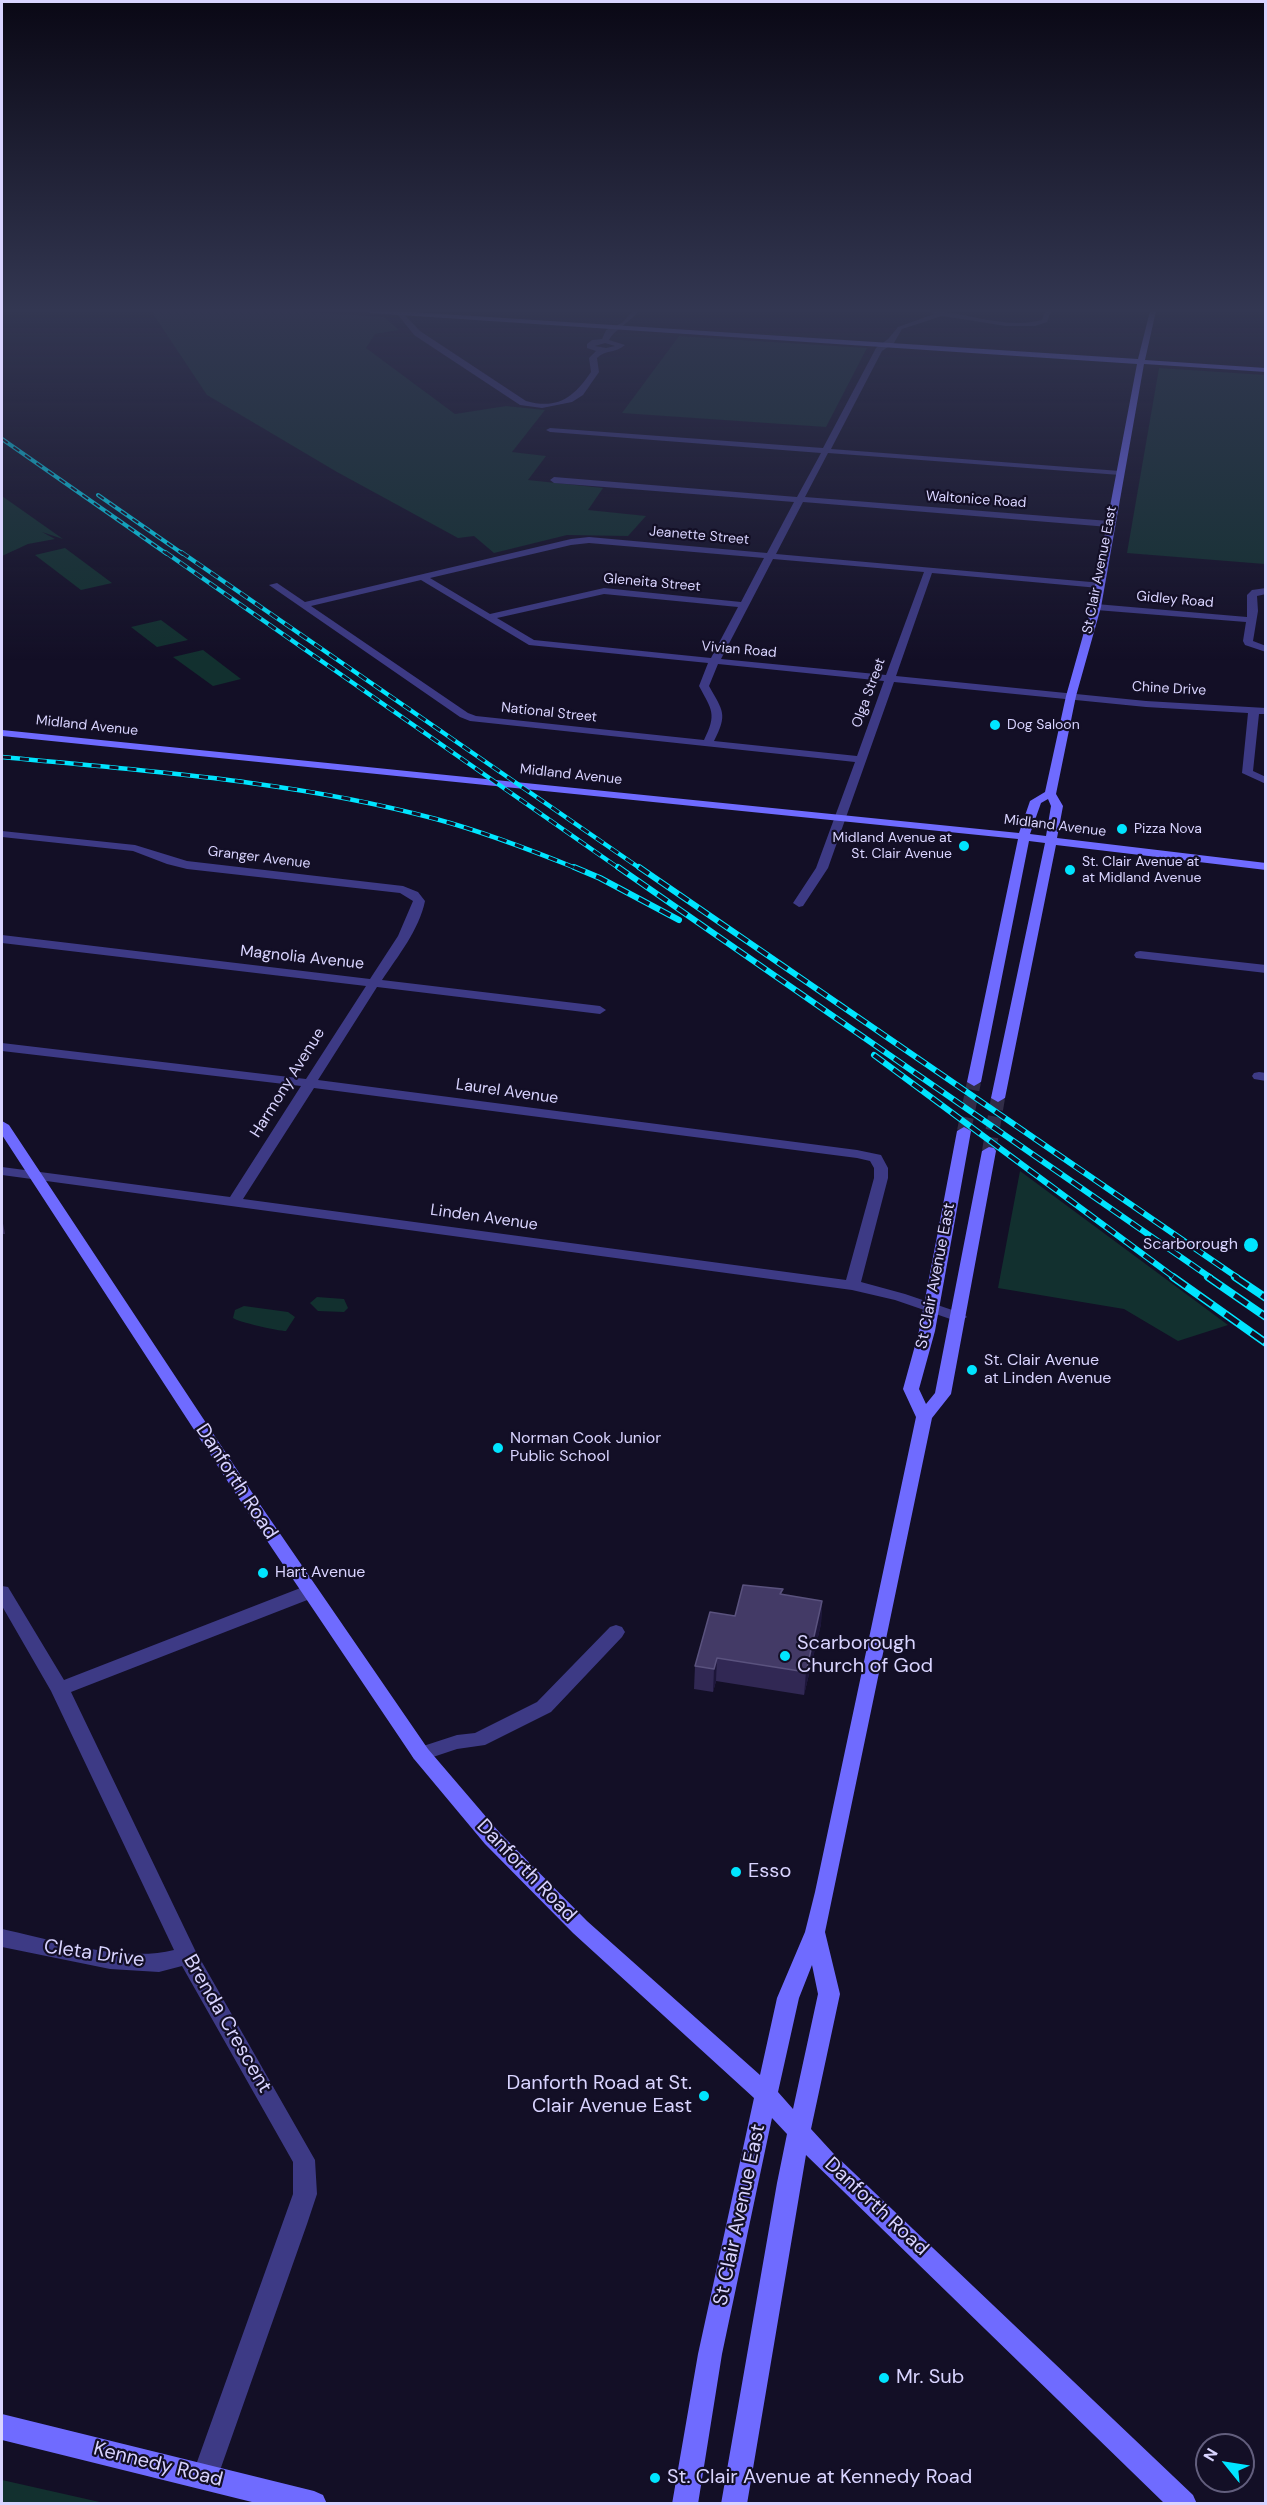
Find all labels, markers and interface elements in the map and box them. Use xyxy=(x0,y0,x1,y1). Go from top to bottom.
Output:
street label: Waltonice Road xyxy=(925,488,1027,512)
street label: St Clair Avenue East xyxy=(1079,505,1121,635)
street label: Jeanette Street xyxy=(648,523,750,549)
street label: Gleneita Street xyxy=(603,570,701,596)
street label: Gidley Road xyxy=(1136,588,1214,612)
street label: Vivian Road xyxy=(701,638,777,662)
street label: Olga Street xyxy=(849,656,889,730)
street label: Chine Drive xyxy=(1131,679,1207,699)
street label: National Street xyxy=(500,700,598,726)
street label: Midland Avenue xyxy=(35,712,139,740)
place label: Dog Saloon xyxy=(1007,717,1080,733)
marker: Dog Saloon xyxy=(988,718,1002,732)
street label: Midland Avenue xyxy=(519,761,623,789)
street label: Midland Avenue xyxy=(1003,811,1107,841)
place label: Pizza Nova xyxy=(1134,821,1202,837)
marker: Pizza Nova xyxy=(1115,822,1129,836)
place label: Midland Avenue at St. Clair Avenue xyxy=(833,830,952,862)
marker: Midland Avenue at St. Clair Avenue xyxy=(957,839,971,853)
street label: Granger Avenue xyxy=(207,843,311,873)
place label: St. Clair Avenue at at Midland Avenue xyxy=(1082,854,1201,886)
marker: St. Clair Avenue at at Midland Avenue xyxy=(1063,863,1077,877)
street label: Magnolia Avenue xyxy=(239,942,365,974)
street label: Harmony Avenue xyxy=(247,1025,329,1141)
street label: Laurel Avenue xyxy=(455,1075,559,1109)
street label: Linden Avenue xyxy=(429,1201,539,1235)
street label: St Clair Avenue East xyxy=(912,1202,960,1350)
place label: Scarborough xyxy=(1143,1235,1238,1255)
marker: Scarborough xyxy=(1242,1236,1260,1254)
place label: St. Clair Avenue at Linden Avenue xyxy=(984,1351,1111,1389)
marker: St. Clair Avenue at Linden Avenue xyxy=(965,1363,979,1377)
street label: Danforth Road xyxy=(190,1420,282,1544)
place label: Norman Cook Junior Public School xyxy=(510,1429,661,1467)
marker: Norman Cook Junior Public School xyxy=(491,1441,505,1455)
place label: Hart Avenue xyxy=(275,1563,365,1583)
marker: Hart Avenue xyxy=(256,1566,270,1580)
place label: Scarborough Church of God xyxy=(797,1632,933,1679)
marker: Scarborough Church of God xyxy=(778,1649,792,1663)
street label: Danforth Road xyxy=(471,1815,581,1927)
place label: Esso xyxy=(748,1860,791,1884)
marker: Esso xyxy=(729,1865,743,1879)
street label: Cleta Drive xyxy=(42,1935,146,1973)
street label: Brenda Crescent xyxy=(178,1951,276,2097)
place label: Danforth Road at St. Clair Avenue East xyxy=(507,2072,692,2119)
marker: Danforth Road at St. Clair Avenue East xyxy=(697,2089,711,2103)
street label: St Clair Avenue East xyxy=(709,2122,771,2308)
street label: Danforth Road xyxy=(819,2153,933,2261)
place label: Mr. Sub xyxy=(896,2366,964,2390)
marker: Mr. Sub xyxy=(877,2371,891,2385)
north arrow xyxy=(1195,2433,1255,2493)
street label: Kennedy Road xyxy=(91,2437,225,2493)
text: N xyxy=(1199,2444,1223,2465)
place label: St. Clair Avenue at Kennedy Road xyxy=(667,2466,972,2490)
marker: St. Clair Avenue at Kennedy Road xyxy=(648,2471,662,2485)

